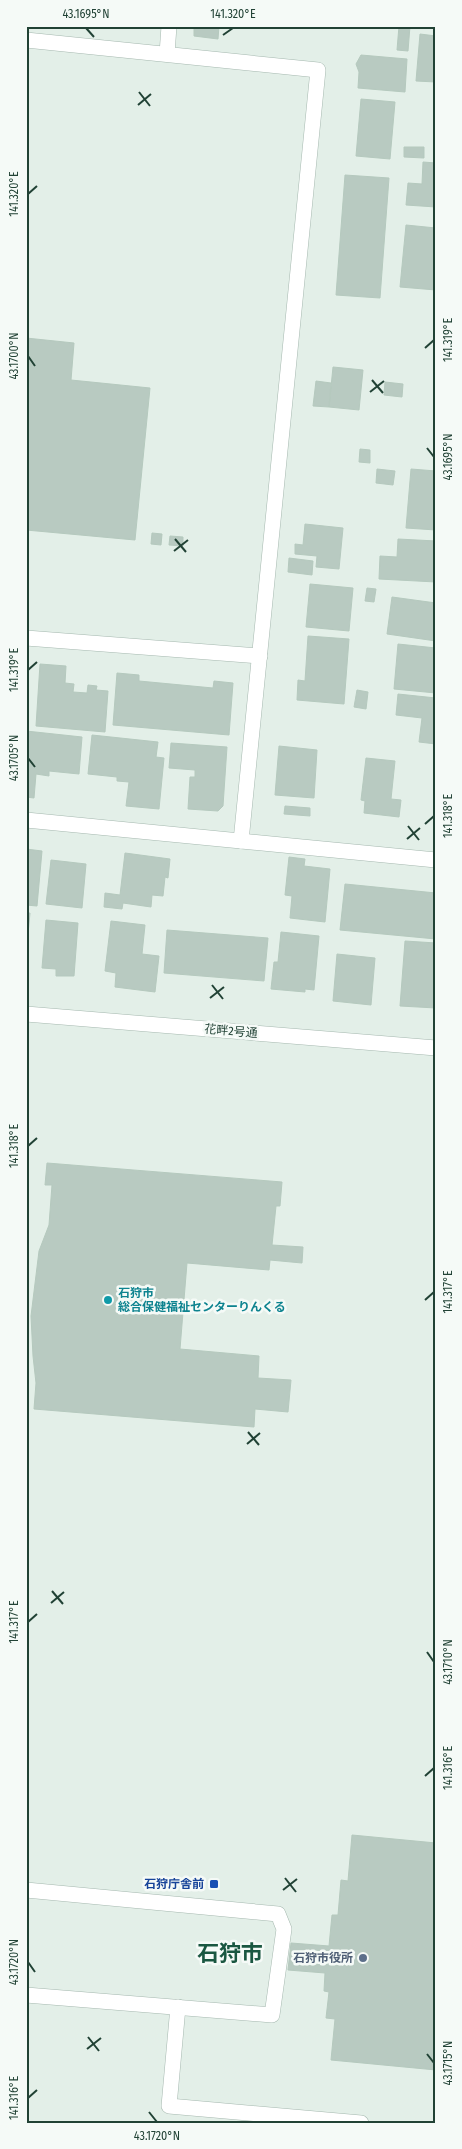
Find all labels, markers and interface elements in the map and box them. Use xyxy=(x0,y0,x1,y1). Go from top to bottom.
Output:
text: 43.1695°N xyxy=(62,7,110,21)
text: 141.320°E xyxy=(210,7,256,21)
text: 141.320°E xyxy=(7,171,21,217)
text: 141.319°E xyxy=(441,318,455,362)
text: 43.1700°N xyxy=(7,332,21,380)
text: 43.1695°N xyxy=(441,433,455,481)
text: 141.319°E xyxy=(7,648,21,692)
text: 43.1705°N xyxy=(7,735,21,781)
text: 141.318°E xyxy=(441,794,455,838)
street label: 花畔2号通 xyxy=(204,1022,258,1040)
text: 141.318°E xyxy=(7,1124,21,1168)
text: 141.317°E xyxy=(441,1270,455,1314)
place label: 石狩市 総合保健福祉センターりんくる xyxy=(118,1286,286,1314)
marker: 石狩市 総合保健福祉センターりんくる xyxy=(102,1294,114,1306)
text: 141.317°E xyxy=(7,1600,21,1644)
text: 43.1710°N xyxy=(441,1639,455,1685)
text: 141.316°E xyxy=(441,1746,455,1790)
place label: 石狩庁舎前 xyxy=(144,1877,204,1891)
marker: 石狩庁舎前 xyxy=(208,1878,220,1890)
text: 43.1720°N xyxy=(7,1939,21,1985)
district label: 石狩市 xyxy=(197,1940,263,1967)
place label: 石狩市役所 xyxy=(293,1951,353,1965)
marker: 石狩市役所 xyxy=(357,1952,369,1964)
text: 43.1715°N xyxy=(441,2041,455,2085)
text: 141.316°E xyxy=(7,2076,21,2120)
text: 43.1720°N xyxy=(134,2129,180,2143)

